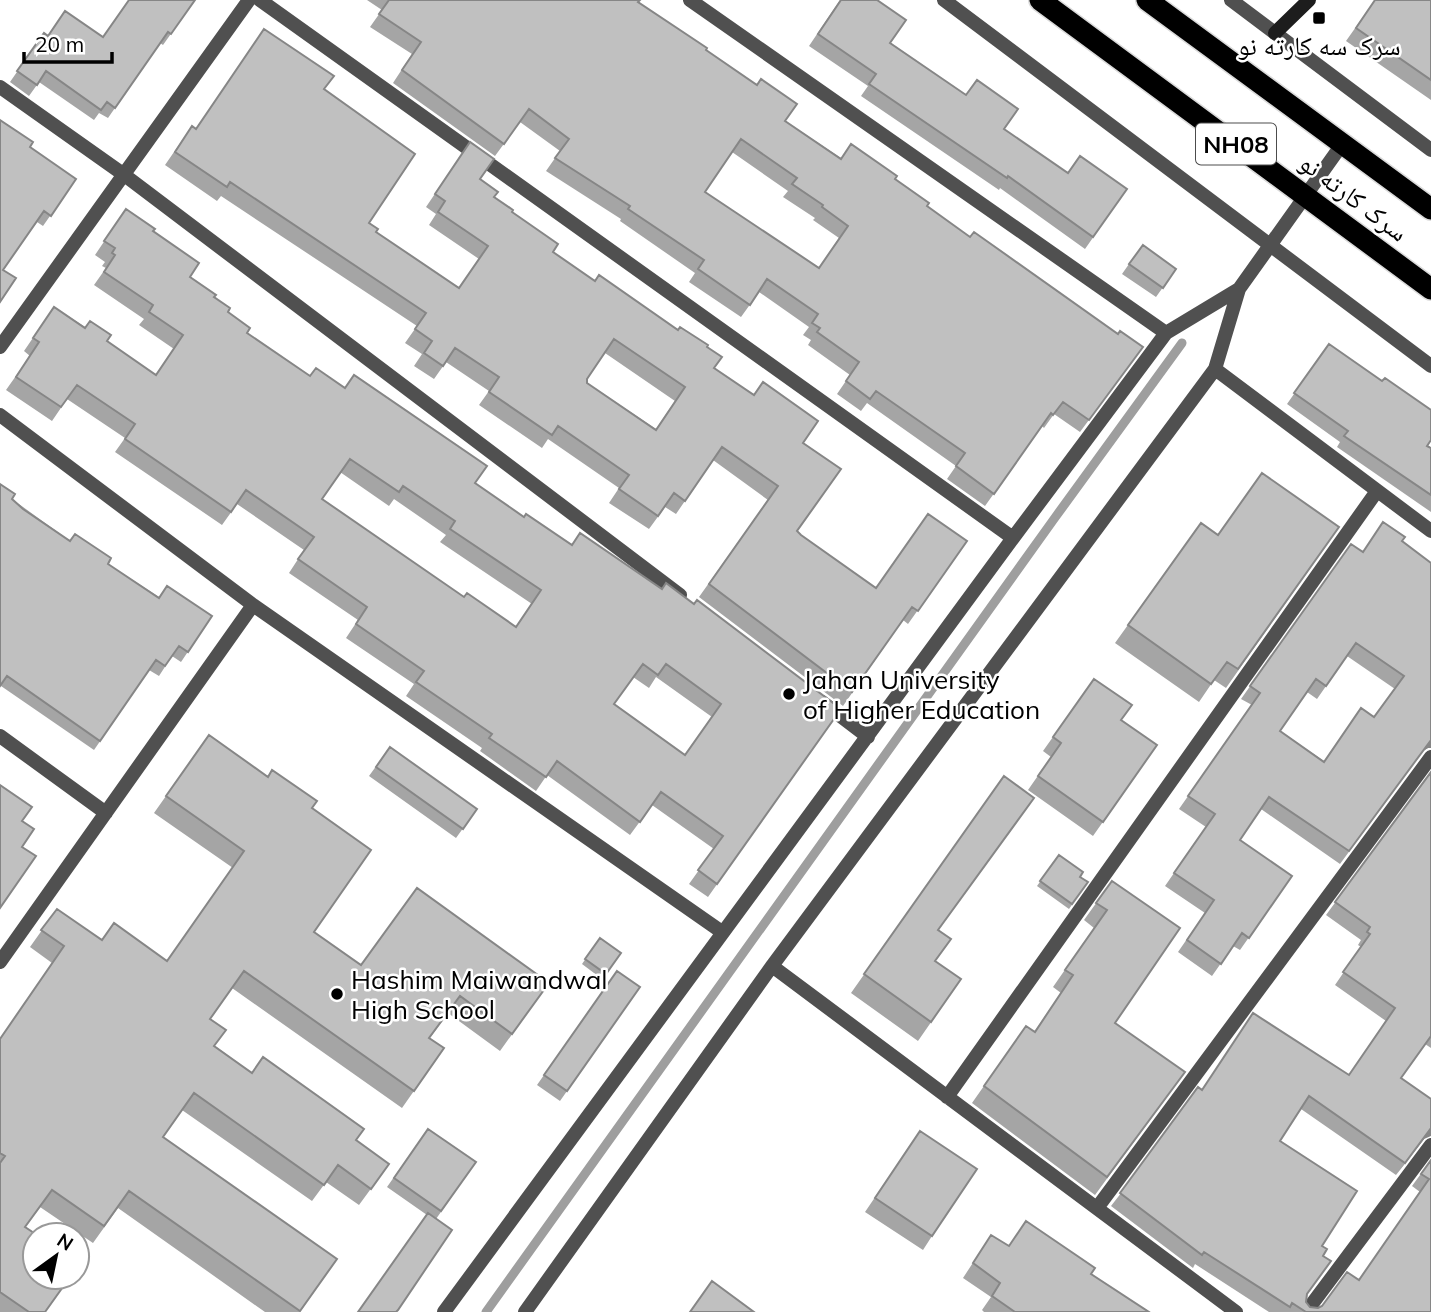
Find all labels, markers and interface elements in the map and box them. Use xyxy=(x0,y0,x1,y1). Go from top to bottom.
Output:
marker: سرک سه کارته نو xyxy=(1311,10,1327,26)
scale bar xyxy=(24,21,112,65)
place label: سرک سه کارته نو xyxy=(1238,29,1401,62)
text: 20 m xyxy=(35,31,84,57)
road number: NH08 xyxy=(1196,124,1276,164)
street label: سرک کارته نو xyxy=(1293,145,1415,249)
place label: Jahan University of Higher Education xyxy=(803,663,1040,726)
marker: Jahan University of Higher Education xyxy=(781,686,797,702)
place label: Hashim Maiwandwal High School xyxy=(351,963,607,1026)
marker: Hashim Maiwandwal High School xyxy=(329,986,345,1002)
north arrow xyxy=(21,1221,91,1291)
text: N xyxy=(53,1228,78,1256)

